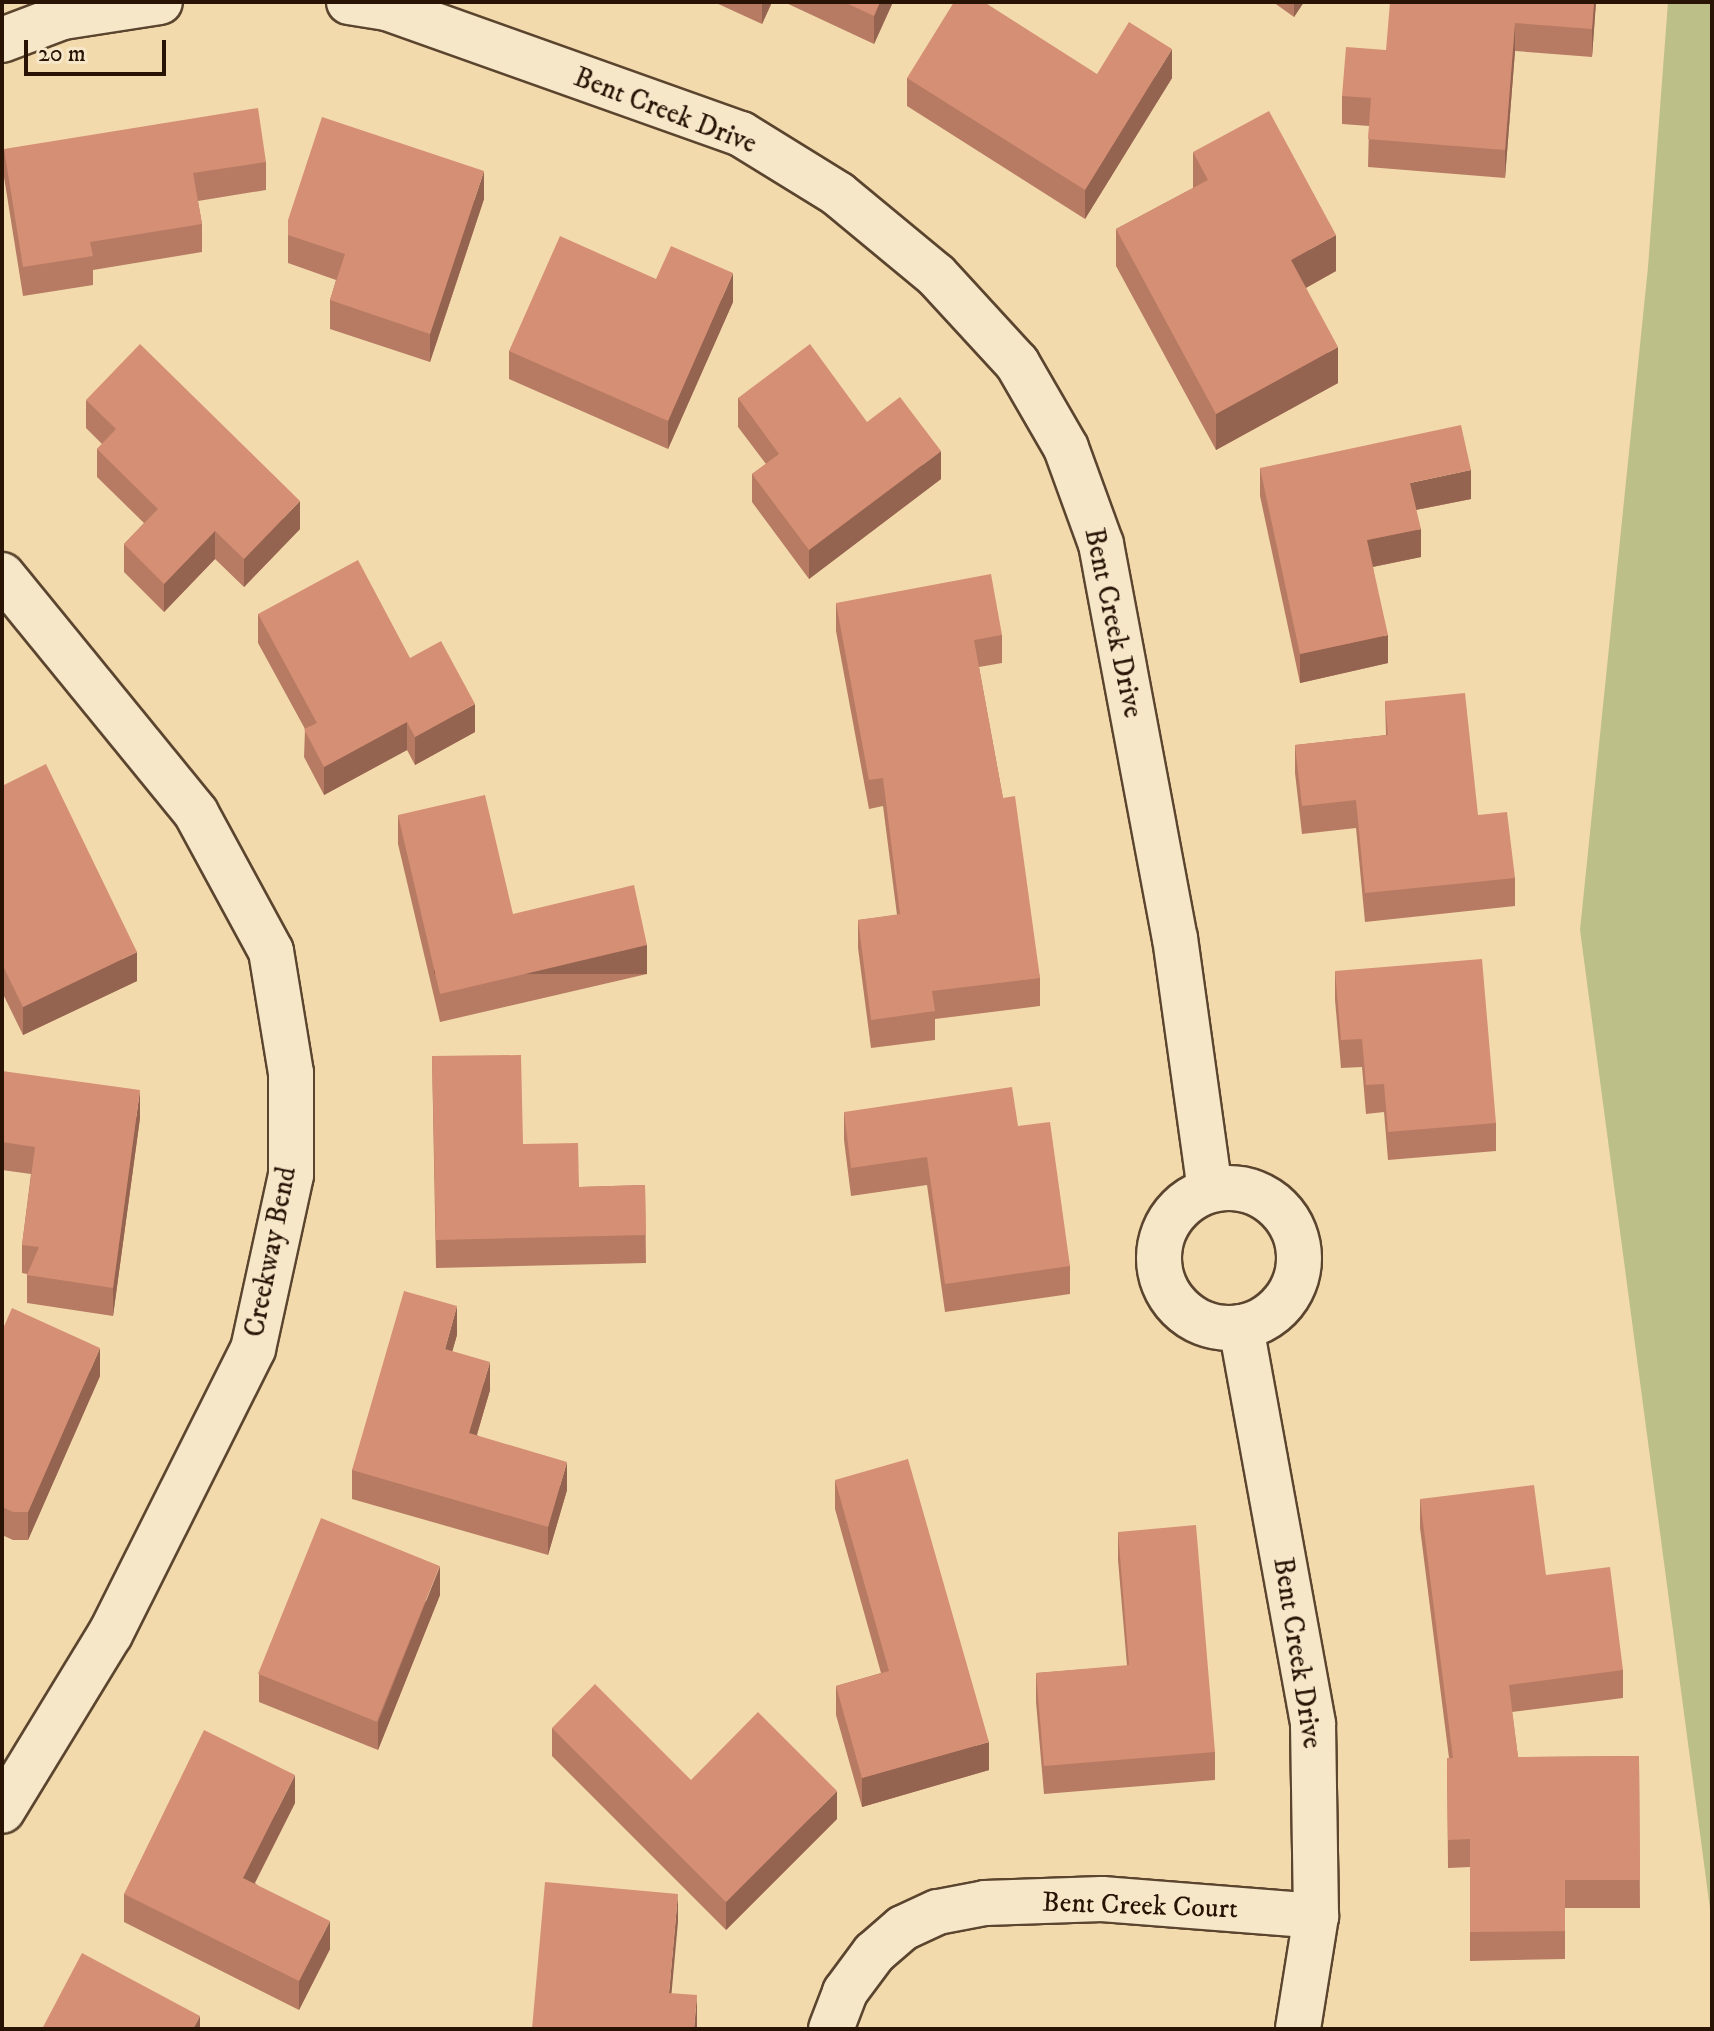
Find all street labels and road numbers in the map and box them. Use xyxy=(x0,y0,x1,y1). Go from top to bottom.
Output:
street label: Bent Creek Drive xyxy=(569,61,761,161)
street label: Bent Creek Drive xyxy=(1076,525,1150,721)
street label: Creekway Bend xyxy=(238,1164,304,1340)
street label: Bent Creek Drive xyxy=(1265,1555,1329,1751)
street label: Bent Creek Court xyxy=(1042,1886,1238,1926)

